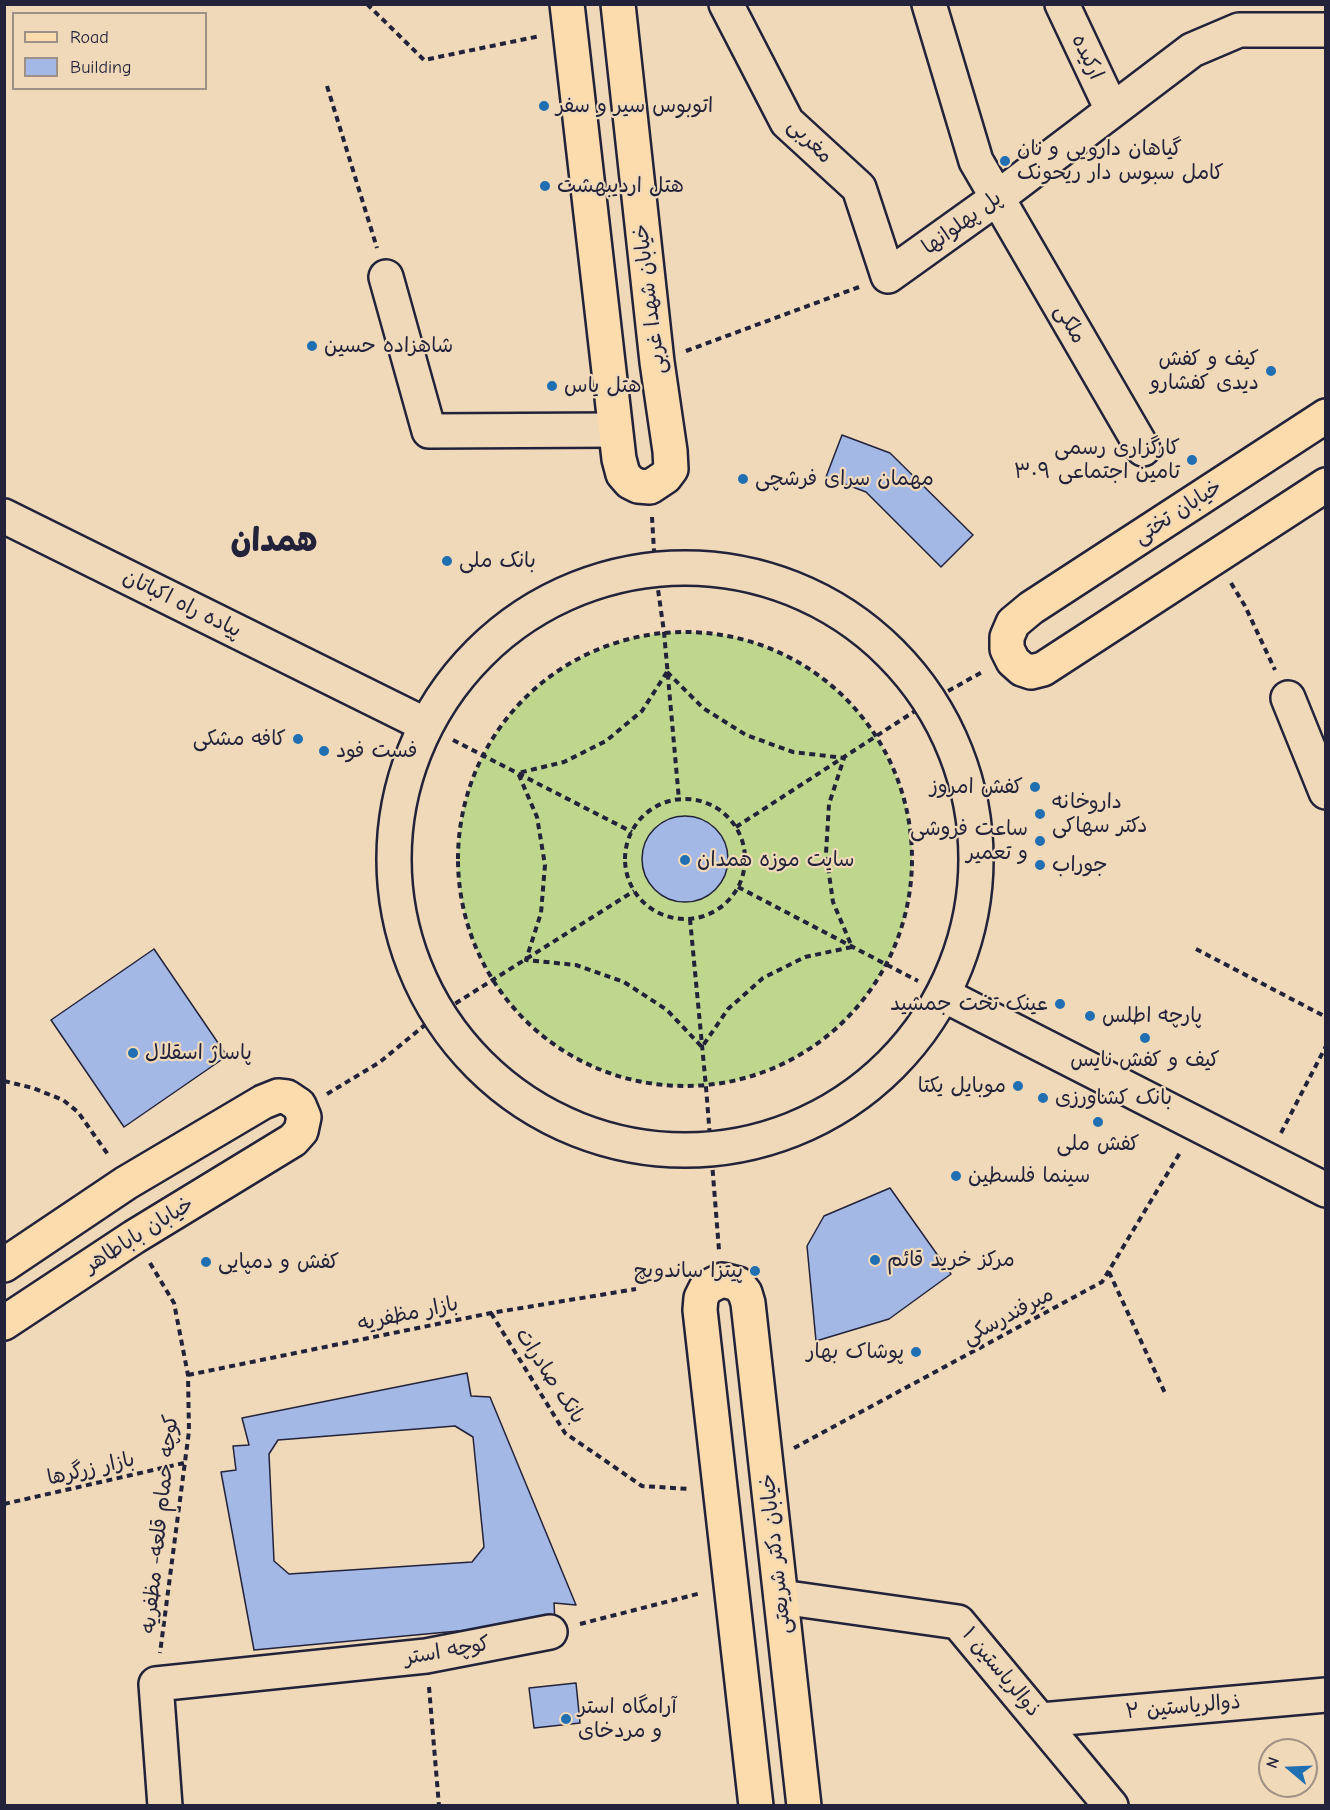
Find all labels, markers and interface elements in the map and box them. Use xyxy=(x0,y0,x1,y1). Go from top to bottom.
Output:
legend xyxy=(12,12,207,90)
text: Road xyxy=(70,27,109,48)
street label: ارکیده xyxy=(1066,30,1108,84)
text: Building xyxy=(70,57,132,78)
place label: اتوبوس سیر و سفر xyxy=(556,93,713,119)
marker: اتوبوس سیر و سفر xyxy=(537,99,551,113)
street label: مغربی xyxy=(782,113,838,169)
place label: گیاهان دارویی و نان کامل سبوس دار ریحونک xyxy=(1017,136,1224,186)
marker: گیاهان دارویی و نان کامل سبوس دار ریحونک xyxy=(998,154,1012,168)
place label: هتل اردیبهشت xyxy=(557,173,684,199)
marker: هتل اردیبهشت xyxy=(538,179,552,193)
street label: پل پهلوانها xyxy=(917,186,1007,260)
street label: خیابان شهدا غربی xyxy=(628,222,672,376)
street label: ملکی xyxy=(1049,300,1091,348)
place label: شاهزاده حسین xyxy=(324,333,453,359)
marker: شاهزاده حسین xyxy=(305,339,319,353)
place label: کیف و کفش دیدی کفشارو xyxy=(1150,346,1259,396)
marker: کیف و کفش دیدی کفشارو xyxy=(1264,364,1278,378)
place label: هتل یاس xyxy=(564,373,641,399)
marker: هتل یاس xyxy=(545,379,559,393)
place label: کارگزاری رسمی ۳۰۹ تامین اجتماعی xyxy=(1014,435,1180,485)
marker: کارگزاری رسمی ۳۰۹ تامین اجتماعی xyxy=(1185,453,1199,467)
place label: مهمان سرای فرشچی xyxy=(755,466,934,492)
marker: مهمان سرای فرشچی xyxy=(736,472,750,486)
street label: خیابان تختی xyxy=(1129,474,1227,550)
district label: همدان xyxy=(231,522,317,562)
place label: بانک ملی xyxy=(459,548,536,574)
marker: بانک ملی xyxy=(440,554,454,568)
street label: پیاده راه اکباتان xyxy=(119,564,245,644)
place label: کافه مشکی xyxy=(193,726,286,752)
marker: کافه مشکی xyxy=(291,732,305,746)
place label: فست فود xyxy=(336,738,417,764)
marker: فست فود xyxy=(317,744,331,758)
place label: کفش امروز xyxy=(930,774,1023,800)
marker: کفش امروز xyxy=(1028,780,1042,794)
place label: داروخانه دکتر سهاکی xyxy=(1052,789,1147,839)
marker: داروخانه دکتر سهاکی xyxy=(1033,807,1047,821)
place label: ساعت فروشی و تعمیر xyxy=(910,816,1028,866)
marker: ساعت فروشی و تعمیر xyxy=(1033,834,1047,848)
place label: سایت موزه همدان xyxy=(697,847,855,873)
place label: جوراب xyxy=(1052,852,1108,878)
marker: سایت موزه همدان xyxy=(678,853,692,867)
marker: جوراب xyxy=(1033,858,1047,872)
place label: عینک تخت جمشید xyxy=(890,991,1048,1017)
marker: عینک تخت جمشید xyxy=(1053,997,1067,1011)
place label: پارچه اطلس xyxy=(1102,1003,1202,1029)
marker: پارچه اطلس xyxy=(1083,1009,1097,1023)
marker: کیف و کفش نایس xyxy=(1138,1031,1152,1045)
place label: پاساژ اسقلال xyxy=(145,1040,252,1066)
marker: پاساژ اسقلال xyxy=(126,1046,140,1060)
place label: کیف و کفش نایس xyxy=(1070,1047,1220,1073)
place label: موبایل یکتا xyxy=(918,1073,1006,1099)
marker: موبایل یکتا xyxy=(1011,1079,1025,1093)
place label: بانک کشاورزی xyxy=(1055,1085,1172,1111)
marker: بانک کشاورزی xyxy=(1036,1091,1050,1105)
marker: کفش ملی xyxy=(1091,1115,1105,1129)
place label: کفش ملی xyxy=(1057,1131,1139,1157)
place label: سینما فلسطین xyxy=(968,1163,1090,1189)
marker: سینما فلسطین xyxy=(949,1169,963,1183)
street label: خیابان باباطاهر xyxy=(80,1191,198,1279)
place label: مرکز خرید قائم xyxy=(887,1247,1015,1273)
place label: کفش و دمپایی xyxy=(218,1249,339,1275)
marker: مرکز خرید قائم xyxy=(868,1253,882,1267)
marker: کفش و دمپایی xyxy=(199,1255,213,1269)
place label: پیتزا ساندویچ xyxy=(634,1258,743,1284)
marker: پیتزا ساندویچ xyxy=(748,1264,762,1278)
street label: میرفندرسکی xyxy=(958,1282,1058,1350)
street label: بازار مظفریه xyxy=(355,1291,461,1337)
street label: بانک صادرات xyxy=(510,1323,590,1429)
place label: پوشاک بهار xyxy=(806,1339,904,1365)
marker: پوشاک بهار xyxy=(909,1345,923,1359)
street label: کوچه حمام قلعه- مظفریه xyxy=(136,1413,184,1635)
street label: بازار زرگرها xyxy=(45,1447,137,1491)
street label: خیابان دکتر شریعتی xyxy=(755,1473,797,1635)
street label: ذوالریاستین ۱ xyxy=(956,1622,1046,1722)
street label: کوچه استر xyxy=(402,1631,492,1671)
street label: ذوالریاستین ۲ xyxy=(1124,1689,1242,1725)
place label: آرامگاه استر و مردخای xyxy=(578,1694,677,1744)
marker: آرامگاه استر و مردخای xyxy=(559,1712,573,1726)
north arrow xyxy=(1258,1738,1318,1798)
text: N xyxy=(1263,1755,1283,1771)

